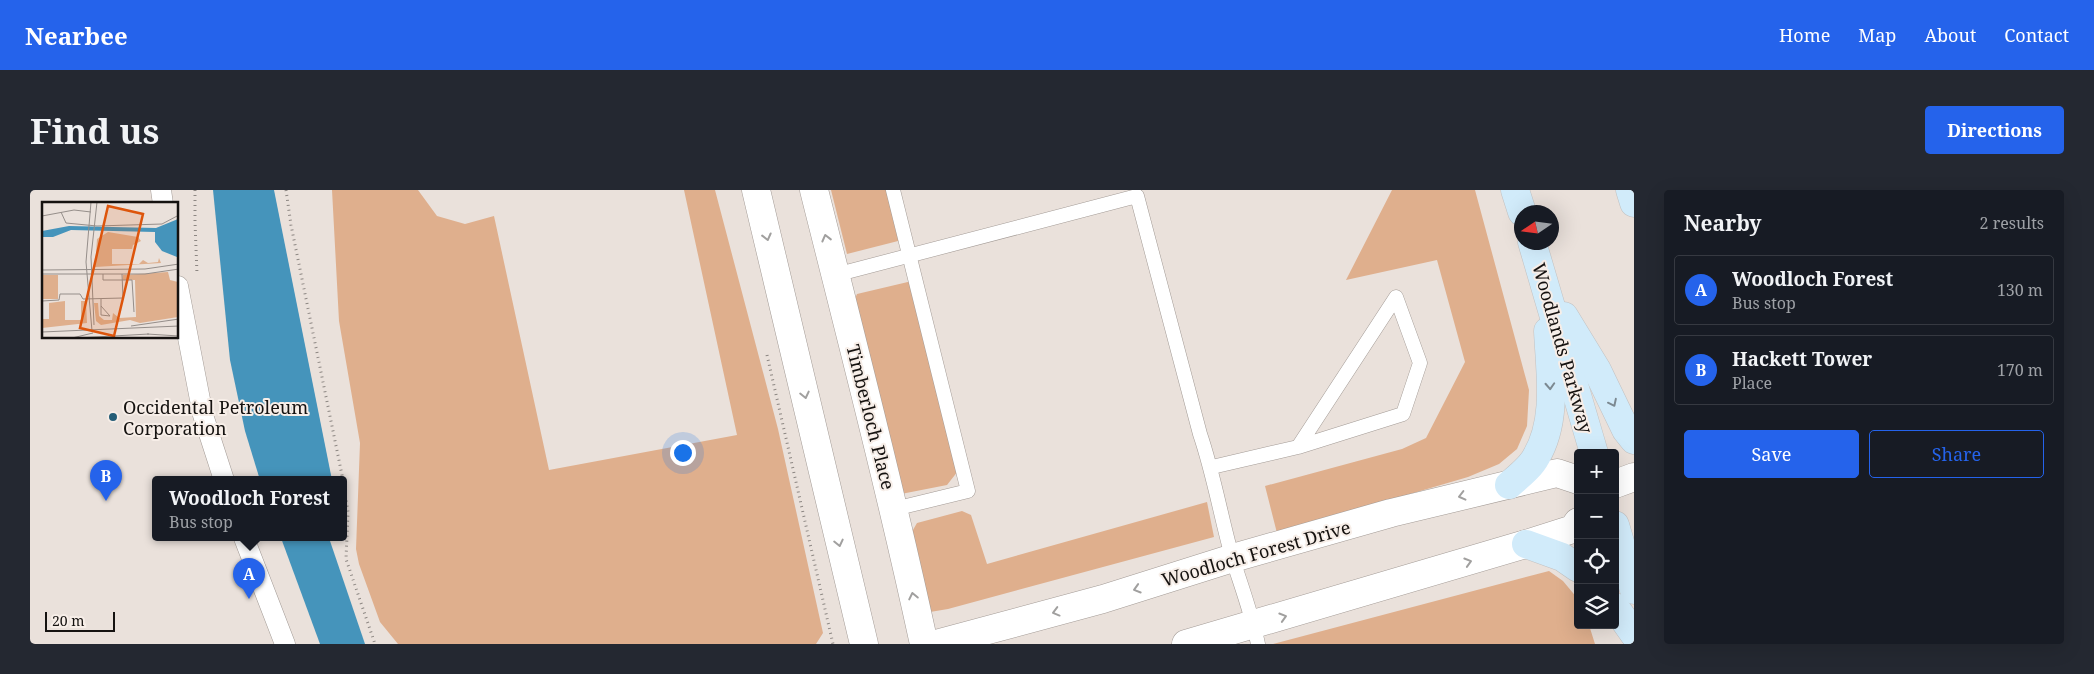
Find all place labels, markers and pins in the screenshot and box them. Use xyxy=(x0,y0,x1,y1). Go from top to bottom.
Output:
place label: Occidental Petroleum Corporation xyxy=(123,395,308,440)
marker: Occidental Petroleum Corporation xyxy=(107,411,119,423)
pin: B xyxy=(90,460,122,501)
pin: A xyxy=(233,558,265,599)

